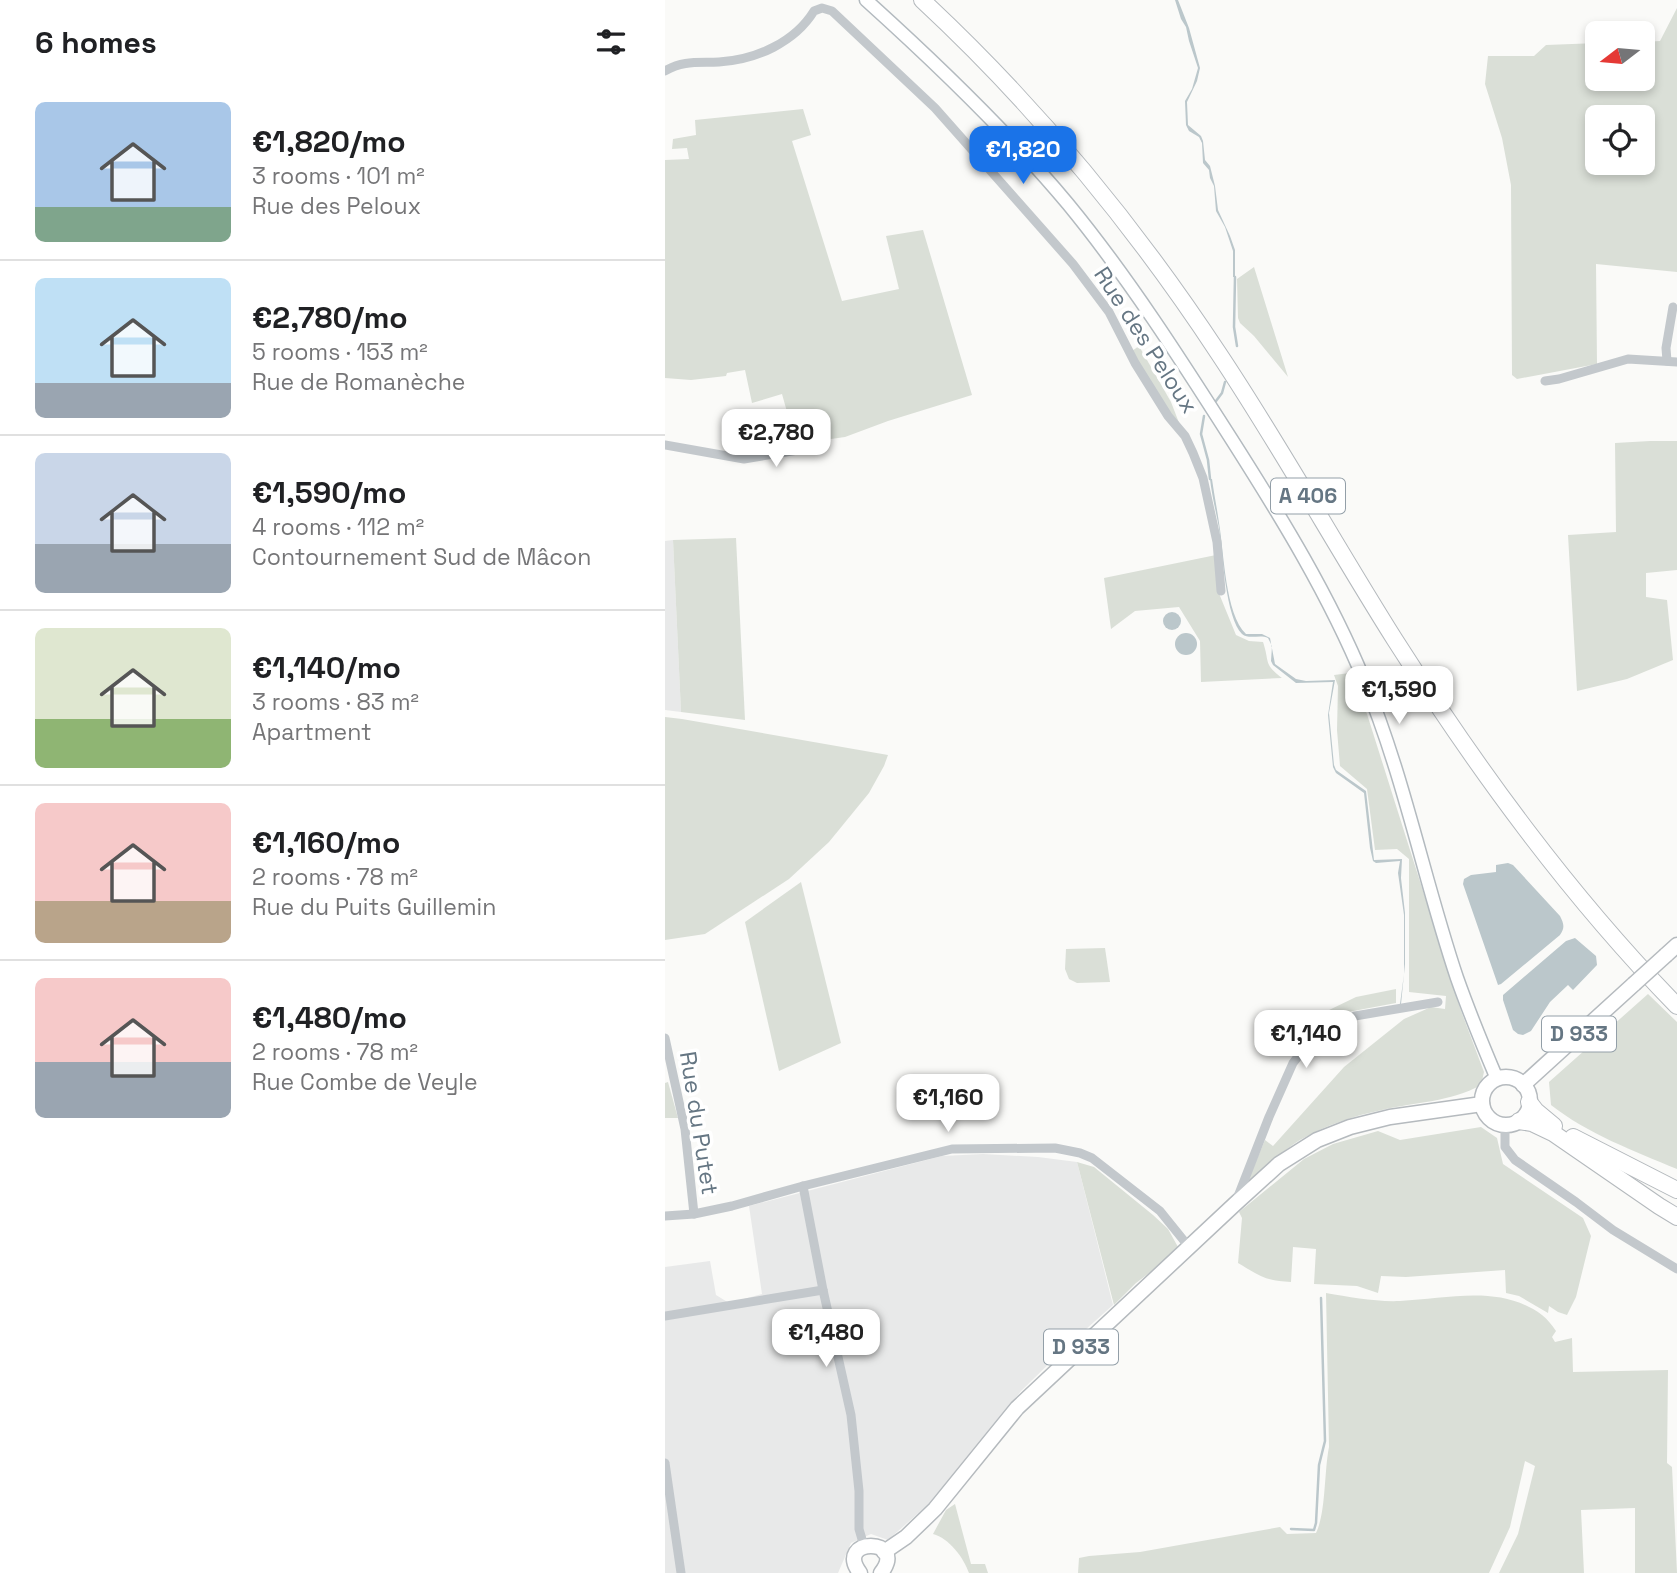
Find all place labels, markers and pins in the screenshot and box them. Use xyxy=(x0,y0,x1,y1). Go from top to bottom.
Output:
pin: €1,820 xyxy=(966,127,1080,186)
pin: €2,780 xyxy=(719,410,833,469)
pin: €1,590 xyxy=(1342,666,1456,726)
pin: €1,140 xyxy=(1249,1010,1363,1070)
pin: €1,160 xyxy=(891,1074,1005,1134)
pin: €1,480 xyxy=(769,1310,883,1369)

